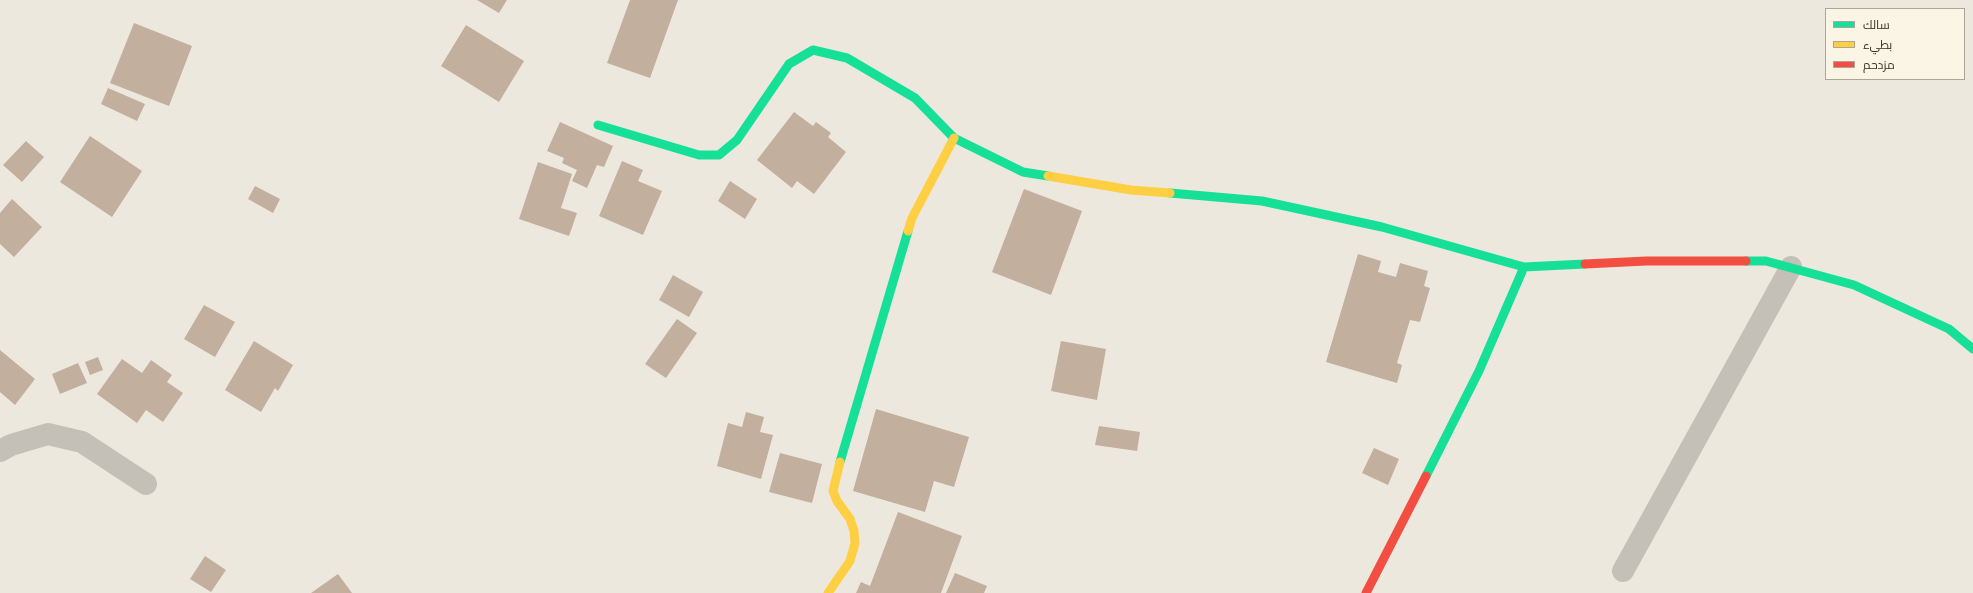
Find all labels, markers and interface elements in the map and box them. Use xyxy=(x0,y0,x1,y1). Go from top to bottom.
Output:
legend xyxy=(1825,8,1965,80)
text: سالك xyxy=(1863,19,1890,31)
text: بطيء xyxy=(1863,39,1892,51)
text: مزدحم xyxy=(1863,59,1895,71)

